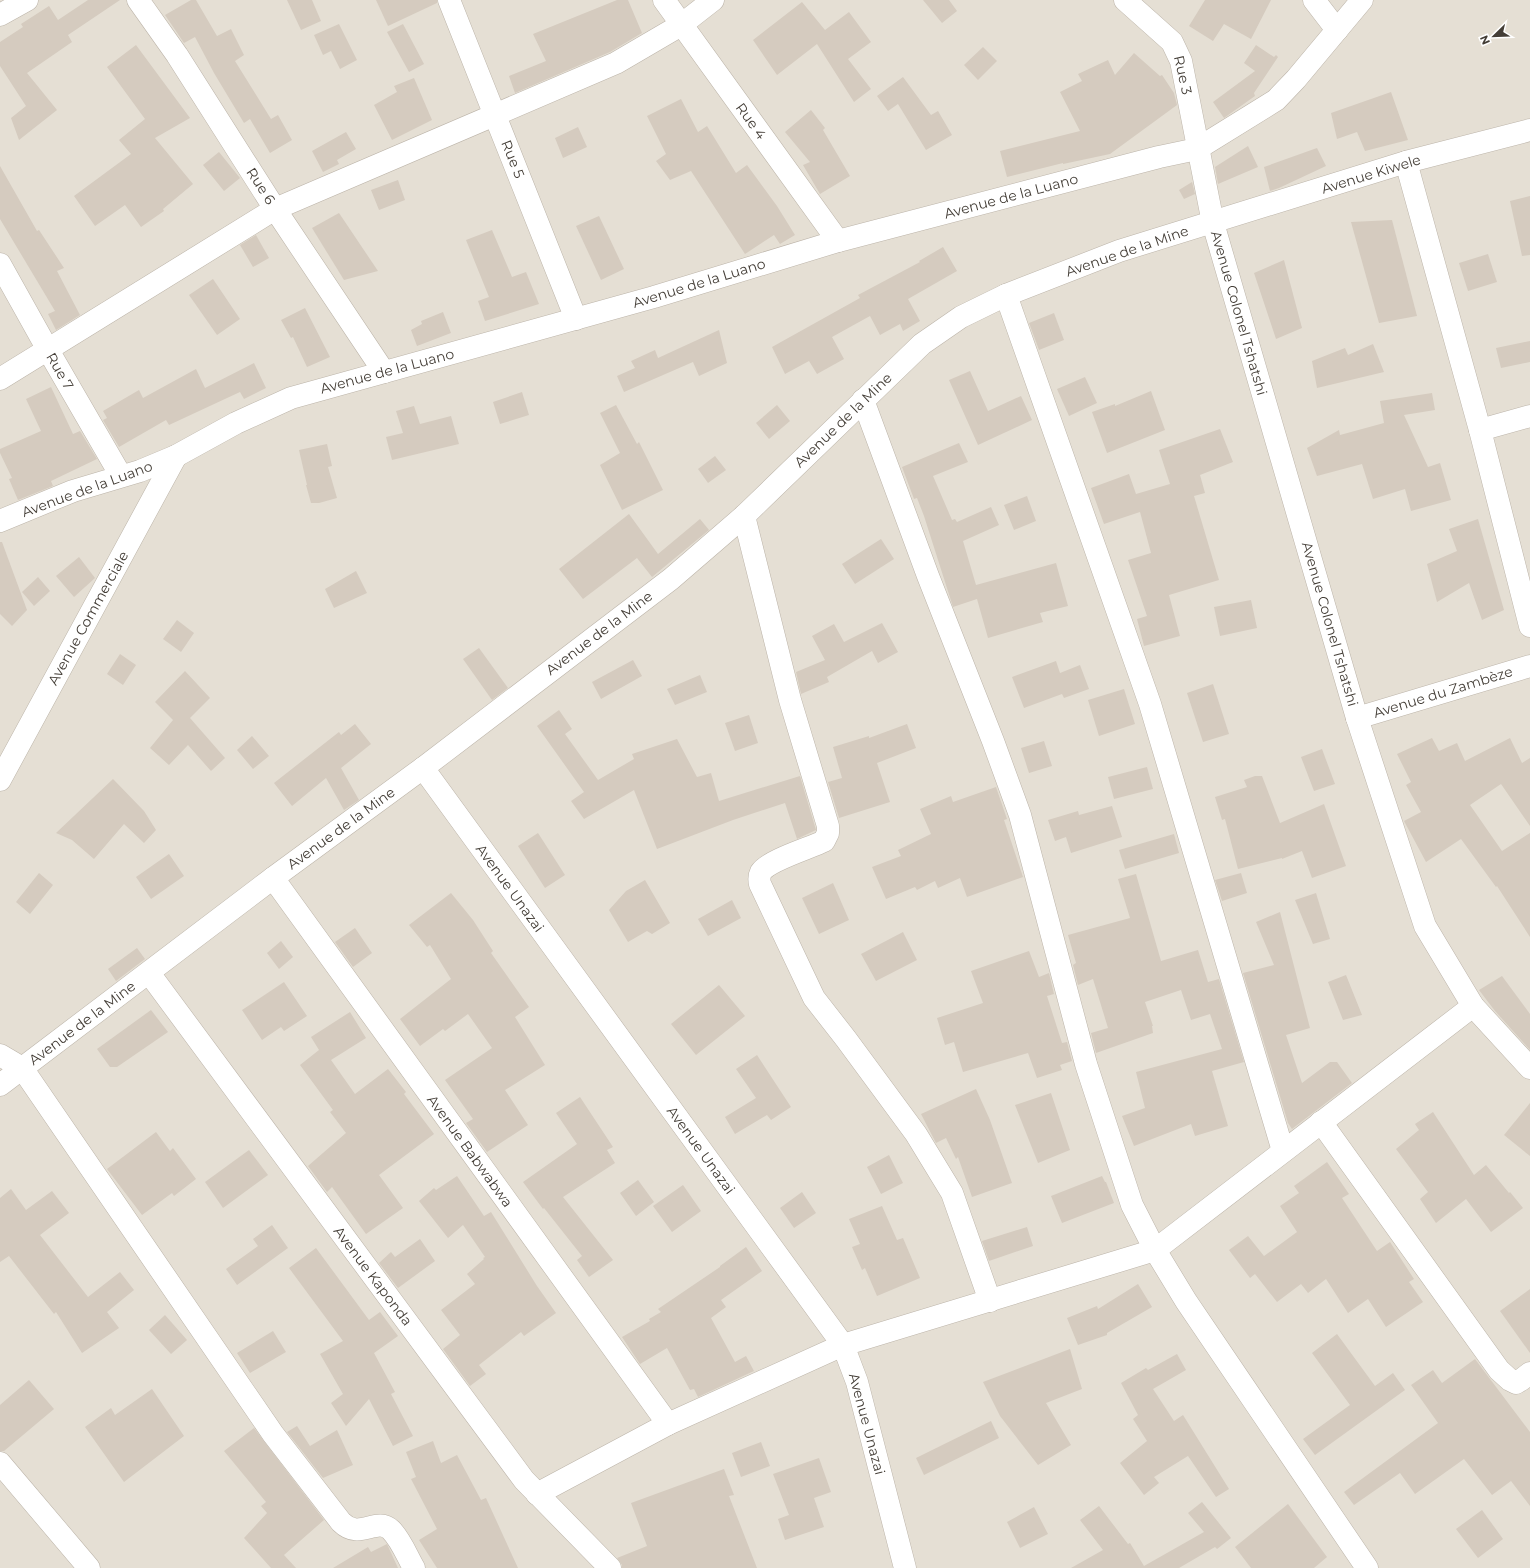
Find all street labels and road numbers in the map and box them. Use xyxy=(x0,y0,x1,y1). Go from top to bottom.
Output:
street label: Rue 3 xyxy=(1170,54,1196,96)
street label: Rue 4 xyxy=(732,99,771,143)
street label: Rue 5 xyxy=(497,137,529,181)
street label: Avenue Kiwele xyxy=(1319,150,1423,198)
street label: Rue 6 xyxy=(243,164,280,208)
street label: Avenue de la Luano xyxy=(942,169,1080,223)
street label: Avenue de la Mine xyxy=(1063,222,1191,280)
street label: Avenue Colonel Tshatshi xyxy=(1207,229,1271,397)
street label: Avenue de la Luano xyxy=(630,254,768,312)
street label: Avenue de la Luano xyxy=(318,344,456,398)
street label: Rue 7 xyxy=(42,349,78,393)
street label: Avenue de la Mine xyxy=(790,369,896,471)
street label: Avenue de la Luano xyxy=(19,457,155,521)
street label: Avenue Colonel Tshatshi xyxy=(1298,540,1362,708)
street label: Avenue Commerciale xyxy=(44,548,132,688)
street label: Avenue de la Mine xyxy=(542,587,656,679)
street label: Avenue du Zambèze xyxy=(1371,662,1515,722)
street label: Avenue de la Mine xyxy=(284,783,398,873)
street label: Avenue Unazai xyxy=(472,840,548,936)
street label: Avenue de la Mine xyxy=(25,977,139,1069)
street label: Avenue Babwabwa xyxy=(423,1091,517,1211)
street label: Avenue Unazai xyxy=(663,1102,739,1198)
street label: Avenue Kaponda xyxy=(330,1223,416,1329)
street label: Avenue Unazai xyxy=(845,1371,889,1477)

